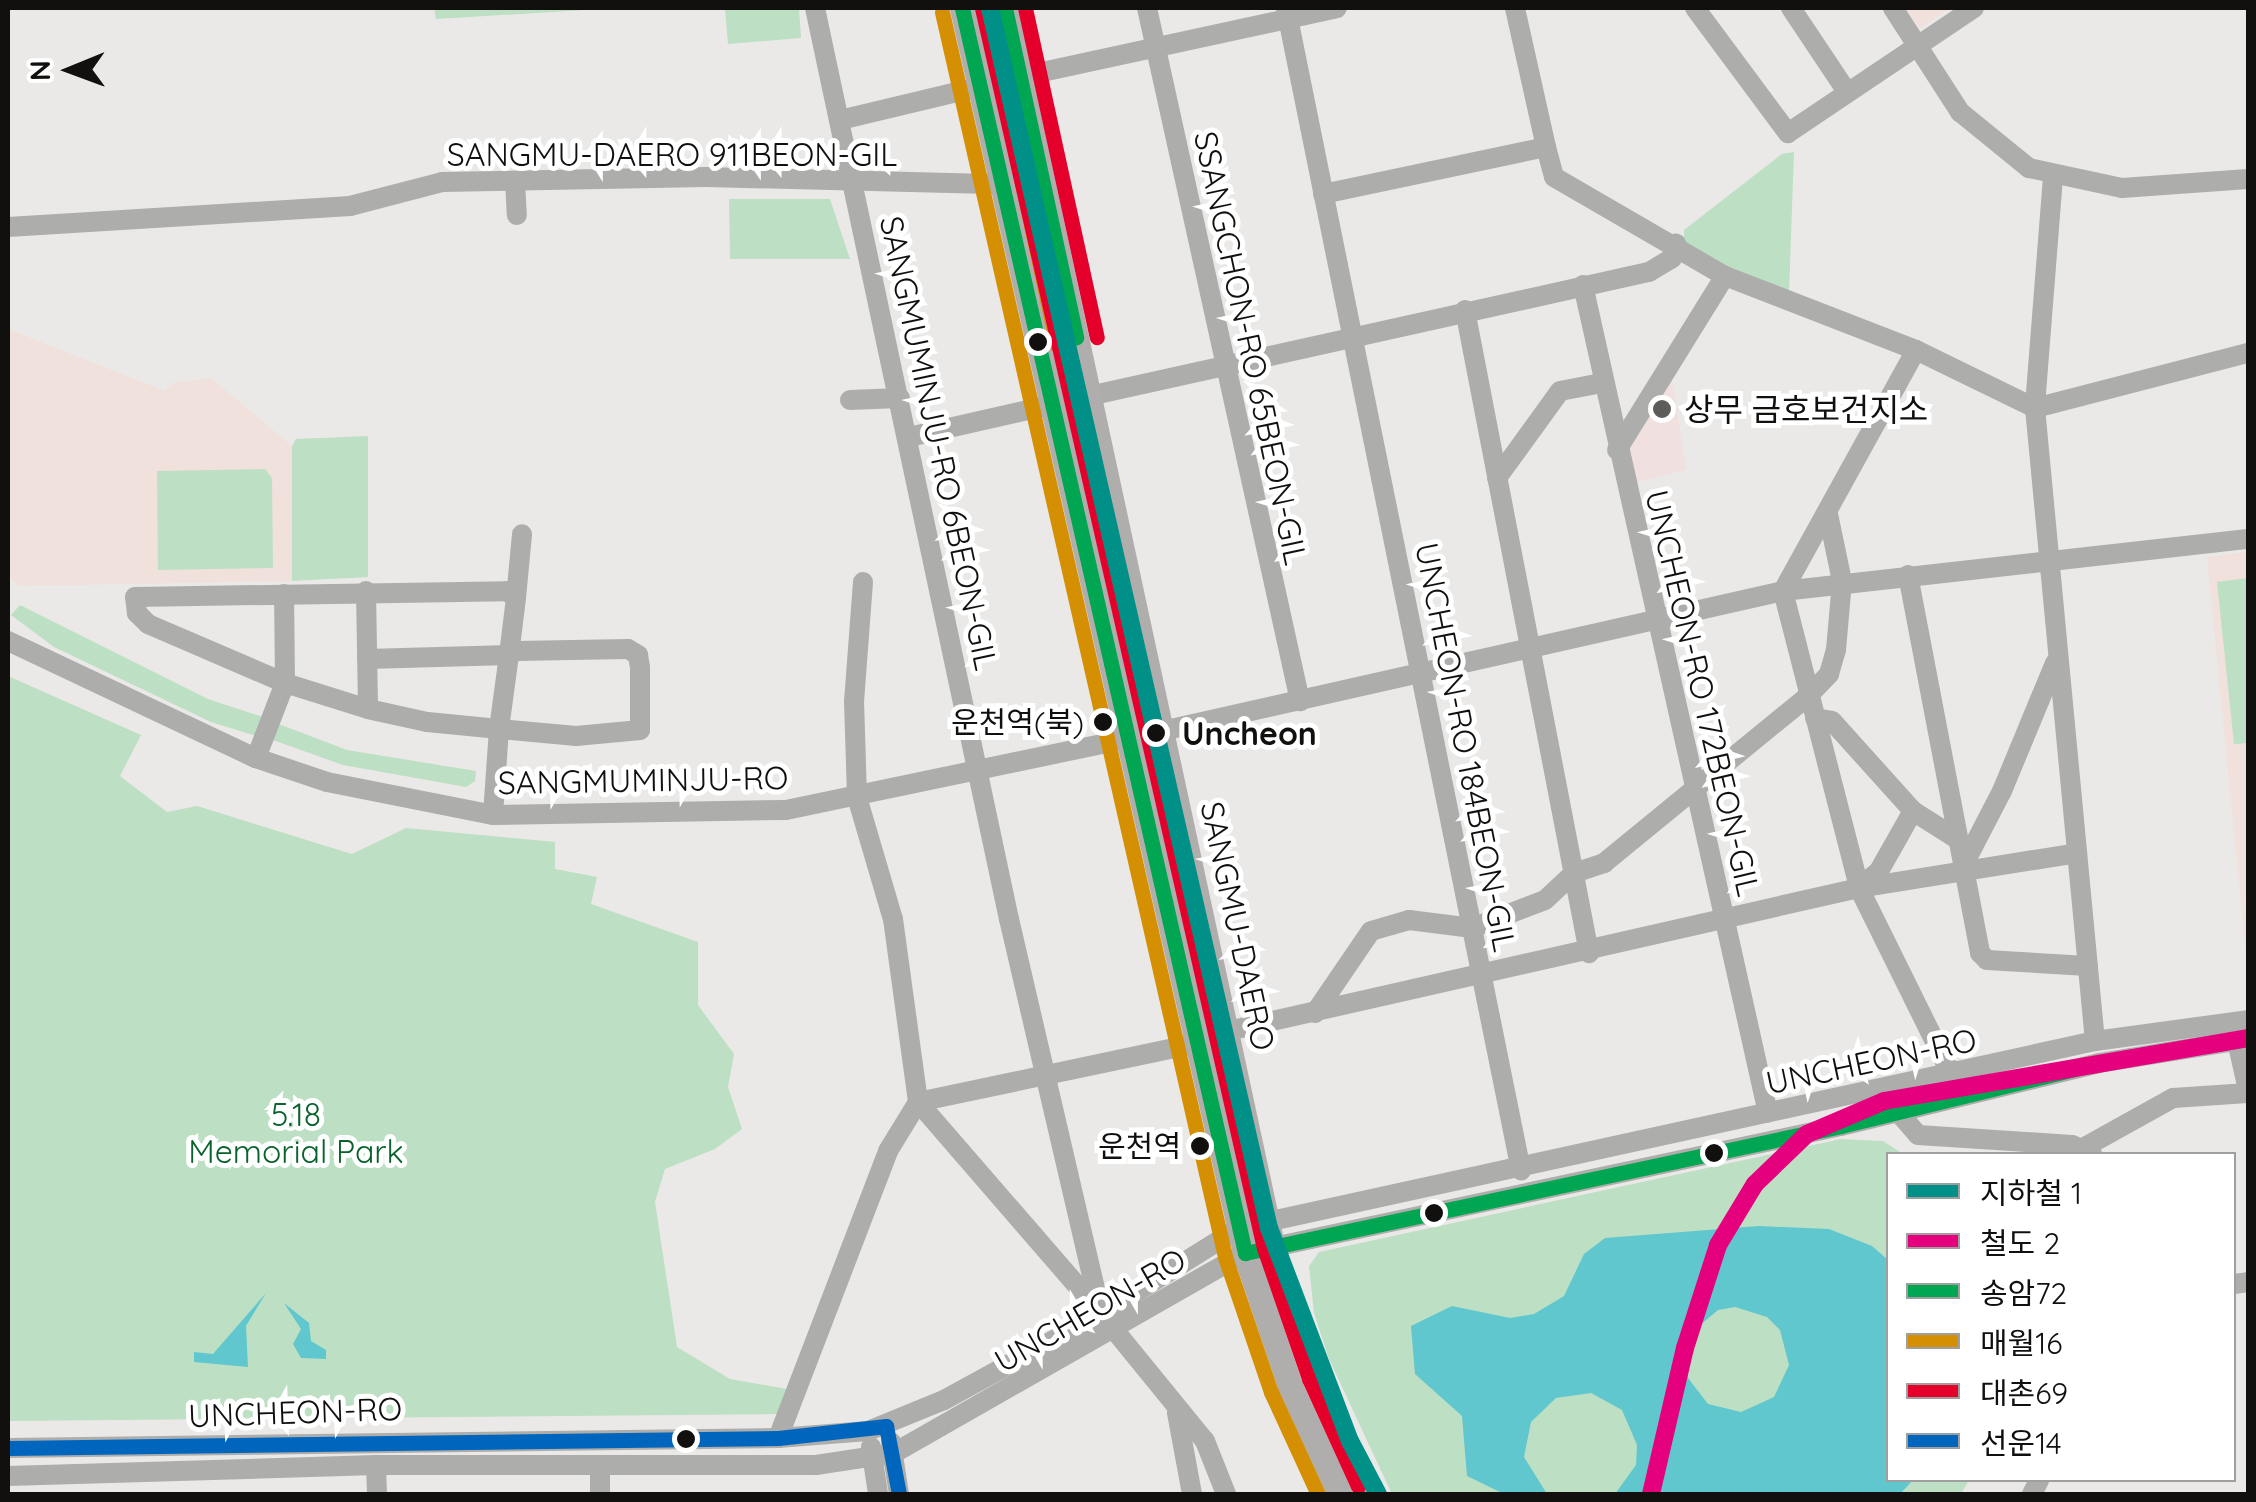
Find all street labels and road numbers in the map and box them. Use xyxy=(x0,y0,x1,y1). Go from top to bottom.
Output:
street label: SSANGCHON-RO 65BEON-GIL xyxy=(1186,128,1316,568)
street label: SANGMU-DAERO 911BEON-GIL xyxy=(447,135,897,173)
street label: SANGMUMINJU-RO 6BEON-GIL xyxy=(872,213,1006,673)
street label: UNCHEON-RO 172BEON-GIL xyxy=(1638,486,1768,900)
street label: UNCHEON-RO 184BEON-GIL xyxy=(1408,539,1524,955)
street label: SANGMUMINJU-RO xyxy=(497,758,789,802)
street label: SANGMU-DAERO xyxy=(1193,798,1283,1054)
street label: UNCHEON-RO xyxy=(1762,1020,1980,1102)
street label: UNCHEON-RO xyxy=(988,1240,1192,1380)
street label: UNCHEON-RO xyxy=(187,1389,403,1435)

